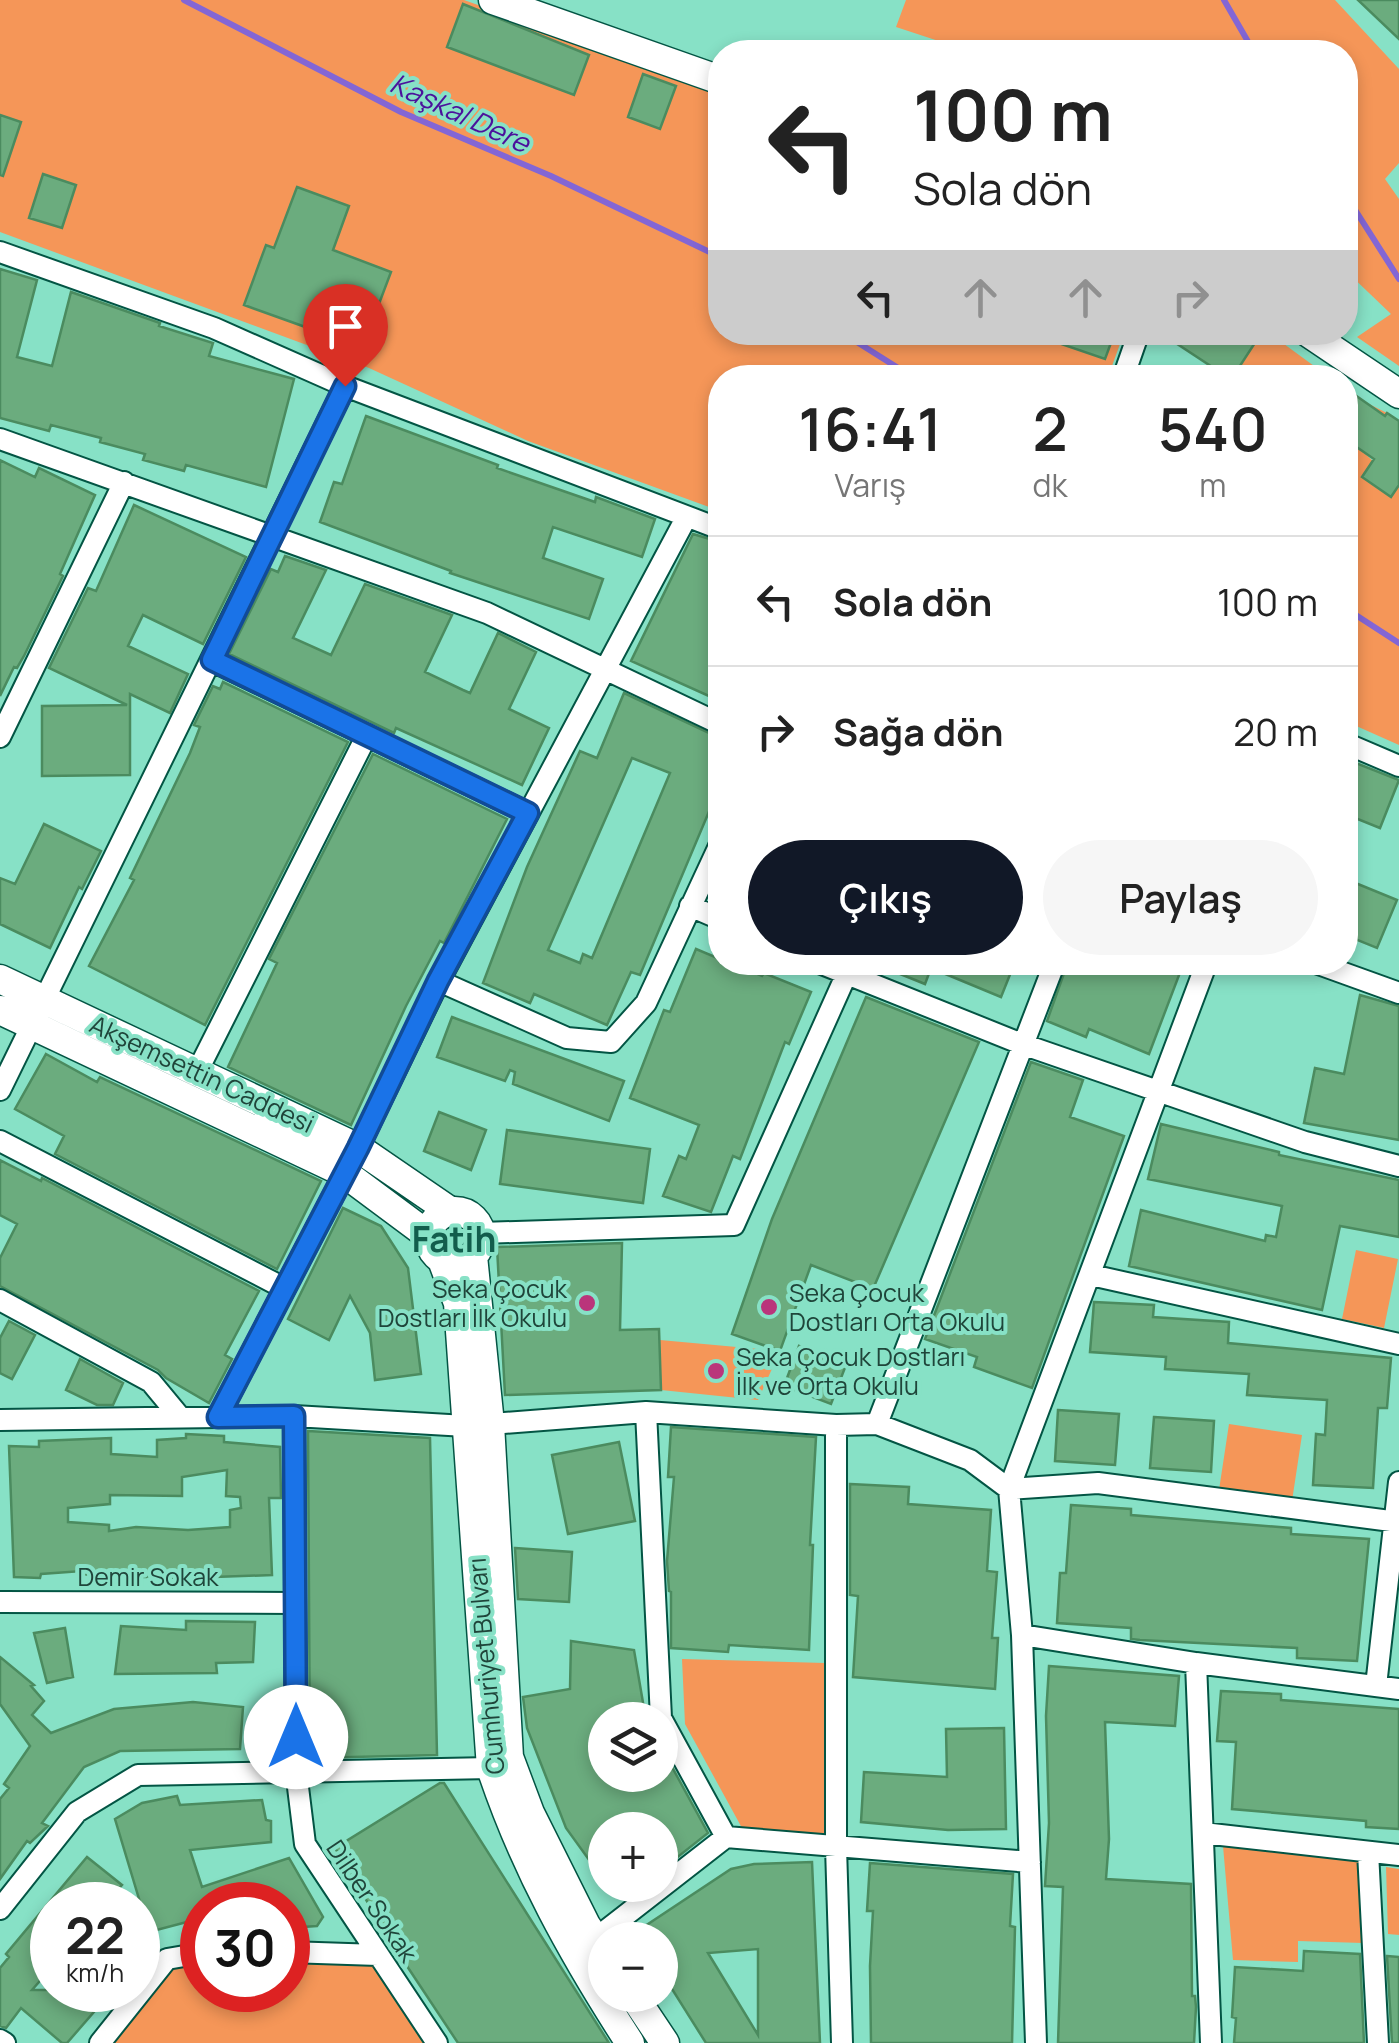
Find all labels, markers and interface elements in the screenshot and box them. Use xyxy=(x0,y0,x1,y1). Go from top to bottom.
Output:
water label: Kaşkal Dere xyxy=(385,63,538,162)
text: 100 m xyxy=(913,66,1113,162)
icon: left xyxy=(748,80,878,210)
text: Sola dön xyxy=(913,157,1092,219)
icon: left xyxy=(848,270,903,325)
icon: ahead xyxy=(953,270,1008,325)
icon: ahead xyxy=(1058,270,1113,325)
icon: right xyxy=(1163,270,1218,325)
pin xyxy=(303,284,388,387)
icon: arrive xyxy=(318,299,373,354)
text: 16:41 xyxy=(798,387,942,469)
text: 2 xyxy=(1032,387,1068,469)
text: 540 xyxy=(1158,387,1268,469)
text: Varış xyxy=(834,463,906,507)
text: dk xyxy=(1033,463,1067,507)
text: m xyxy=(1199,463,1226,507)
icon: left xyxy=(748,574,803,629)
text: Sola dön xyxy=(833,575,992,627)
text: 100 m xyxy=(1217,575,1318,627)
icon: right xyxy=(748,704,803,759)
text: Sağa dön xyxy=(833,705,1003,757)
text: 20 m xyxy=(1233,705,1318,757)
button: Çıkış xyxy=(748,840,1023,955)
button: Paylaş xyxy=(1043,840,1318,955)
street label: Akşemsettin Caddesi xyxy=(84,1006,320,1141)
district label: Fatih xyxy=(412,1215,496,1263)
place label: Seka Çocuk Dostları İlk Okulu xyxy=(378,1271,568,1335)
place label: Seka Çocuk Dostları Orta Okulu xyxy=(789,1275,1005,1339)
marker: Seka Çocuk Dostları İlk Okulu xyxy=(576,1292,598,1314)
marker: Seka Çocuk Dostları Orta Okulu xyxy=(758,1296,780,1318)
place label: Seka Çocuk Dostları İlk ve Orta Okulu xyxy=(736,1339,965,1403)
marker: Seka Çocuk Dostları İlk ve Orta Okulu xyxy=(705,1360,727,1382)
street label: Cumhuriyet Bulvarı xyxy=(459,1556,512,1776)
street label: Demir Sokak xyxy=(78,1559,219,1594)
position arrow xyxy=(244,1685,348,1789)
map controls xyxy=(588,1702,678,2012)
button: layers xyxy=(588,1702,678,1792)
button: + xyxy=(588,1812,678,1902)
street label: Dilber Sokak xyxy=(319,1833,427,1969)
speed limit sign: 30 xyxy=(180,1882,310,2012)
text: 22 xyxy=(65,1901,125,1969)
button: − xyxy=(588,1922,678,2012)
text: km/h xyxy=(66,1955,124,1990)

